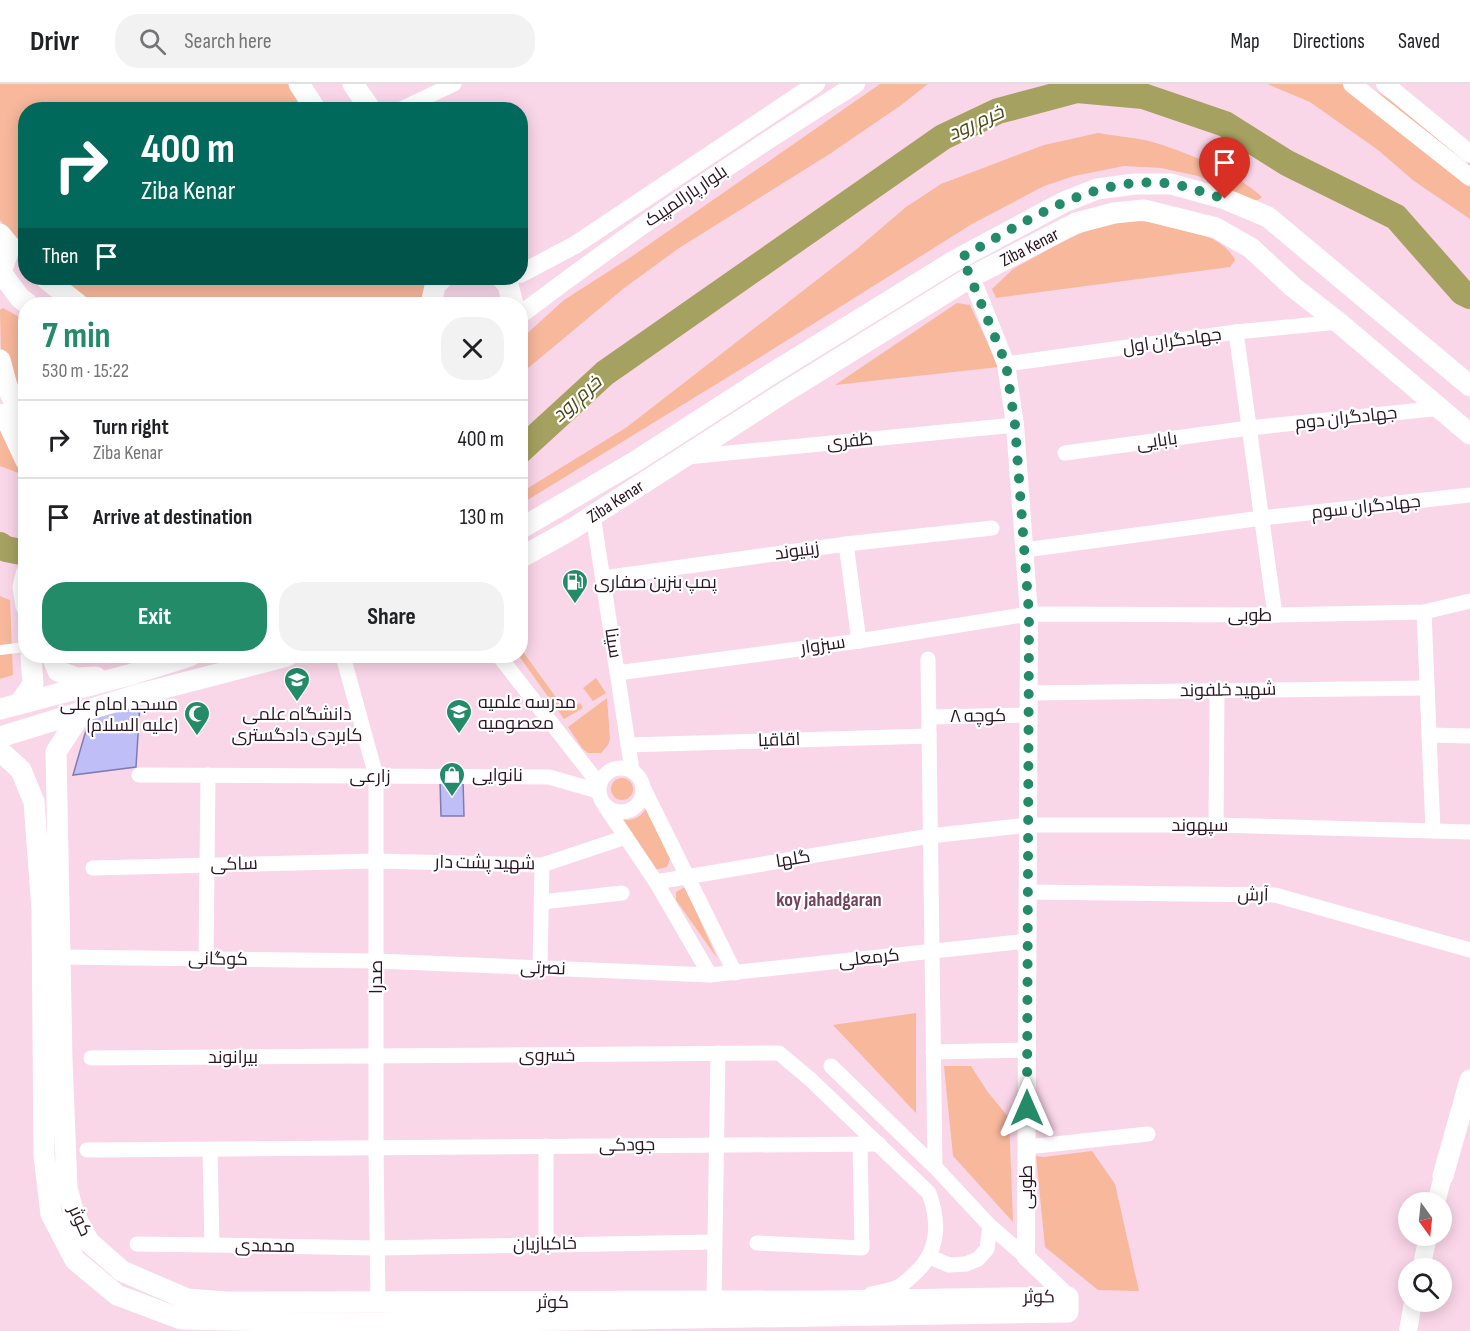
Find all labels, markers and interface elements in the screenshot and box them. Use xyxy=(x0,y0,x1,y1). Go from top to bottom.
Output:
search box xyxy=(115,14,535,68)
text: Drivr xyxy=(30,25,79,58)
icon: search xyxy=(136,25,169,58)
text: Search here xyxy=(184,28,272,55)
text: Map xyxy=(1230,29,1260,54)
text: Directions xyxy=(1293,29,1365,54)
text: Saved xyxy=(1398,29,1440,54)
water label: خرم رود xyxy=(944,100,1009,147)
text: 400 m xyxy=(141,124,235,175)
icon: right xyxy=(42,126,120,204)
pin xyxy=(1199,137,1250,199)
icon: arrive xyxy=(1208,146,1241,179)
street label: بلوار پارالمپیک xyxy=(641,161,732,232)
text: Ziba Kenar xyxy=(141,175,235,207)
street label: Ziba Kenar xyxy=(996,223,1062,271)
icon: arrive xyxy=(90,240,123,273)
text: Then xyxy=(42,243,78,270)
text: 7 min xyxy=(42,315,111,358)
button: close xyxy=(441,317,504,380)
street label: جهادگران اول xyxy=(1121,324,1223,358)
text: 530 m · 15:22 xyxy=(42,359,129,383)
water label: خرم رود xyxy=(547,370,608,428)
street label: جهادگران دوم xyxy=(1294,402,1398,435)
text: Turn right xyxy=(93,414,169,441)
icon: right xyxy=(42,423,75,456)
text: 400 m xyxy=(458,426,504,453)
street label: بابایی xyxy=(1135,428,1179,454)
street label: ظفری xyxy=(826,429,874,453)
text: Ziba Kenar xyxy=(93,441,163,465)
street label: Ziba Kenar xyxy=(583,475,647,527)
street label: جهادگران سوم xyxy=(1310,491,1422,524)
icon: arrive xyxy=(42,501,75,534)
text: Arrive at destination xyxy=(93,504,252,531)
text: 130 m xyxy=(460,504,504,531)
street label: زینیوند xyxy=(773,537,821,565)
fuel station icon: پمپ بنزین صفاری xyxy=(560,567,590,605)
place label: پمپ بنزین صفاری xyxy=(594,572,717,594)
button: Exit xyxy=(42,582,267,651)
button: Share xyxy=(279,582,504,651)
street label: طوبی xyxy=(1228,605,1272,626)
street label: سینا xyxy=(600,626,626,660)
street label: سبزوار xyxy=(798,631,847,659)
school or university icon: دانشگاه علمی کابردی دادگستری xyxy=(282,665,312,703)
street label: شهید خلفوند xyxy=(1180,679,1276,701)
place label: مدرسه علمیه معصومیه xyxy=(478,692,576,734)
place label: مسجد امام علی (علیه السلام) xyxy=(60,694,178,737)
school or university icon: مدرسه علمیه معصومیه xyxy=(444,697,474,735)
mosque icon: مسجد امام علی (علیه السلام) xyxy=(182,699,212,737)
place label: دانشگاه علمی کابردی دادگستری xyxy=(231,704,363,746)
street label: کوچه ۸ xyxy=(950,705,1006,728)
street label: اقاقیا xyxy=(757,729,801,751)
shop icon: نانوایی xyxy=(437,760,467,798)
place label: نانوایی xyxy=(472,765,523,786)
street label: زارعی xyxy=(350,766,390,787)
street label: سپهوند xyxy=(1172,815,1228,836)
street label: گلها xyxy=(774,846,812,872)
street label: شهید پشت دار xyxy=(433,852,536,875)
street label: ساکی xyxy=(210,853,258,875)
street label: آرش xyxy=(1237,884,1269,906)
district label: koy jahadgaran xyxy=(776,888,882,912)
street label: کرمعلی xyxy=(838,944,900,972)
street label: کوگانی xyxy=(188,948,248,970)
street label: نصرتی xyxy=(520,957,566,979)
street label: صدرا xyxy=(366,960,387,994)
street label: خسروی xyxy=(519,1045,575,1066)
street label: بیرانوند xyxy=(208,1047,258,1068)
position arrow xyxy=(995,1076,1059,1140)
street label: جودکی xyxy=(599,1134,655,1156)
street label: طوبی xyxy=(1016,1165,1037,1209)
north arrow xyxy=(1398,1192,1452,1246)
map controls xyxy=(1398,1192,1452,1312)
street label: کوثر xyxy=(64,1201,96,1240)
street label: خاکبازیان xyxy=(513,1233,577,1255)
street label: محمدی xyxy=(235,1235,295,1257)
button: search xyxy=(1398,1258,1452,1312)
street label: کوثر xyxy=(1022,1286,1055,1308)
street label: کوثر xyxy=(536,1292,569,1313)

